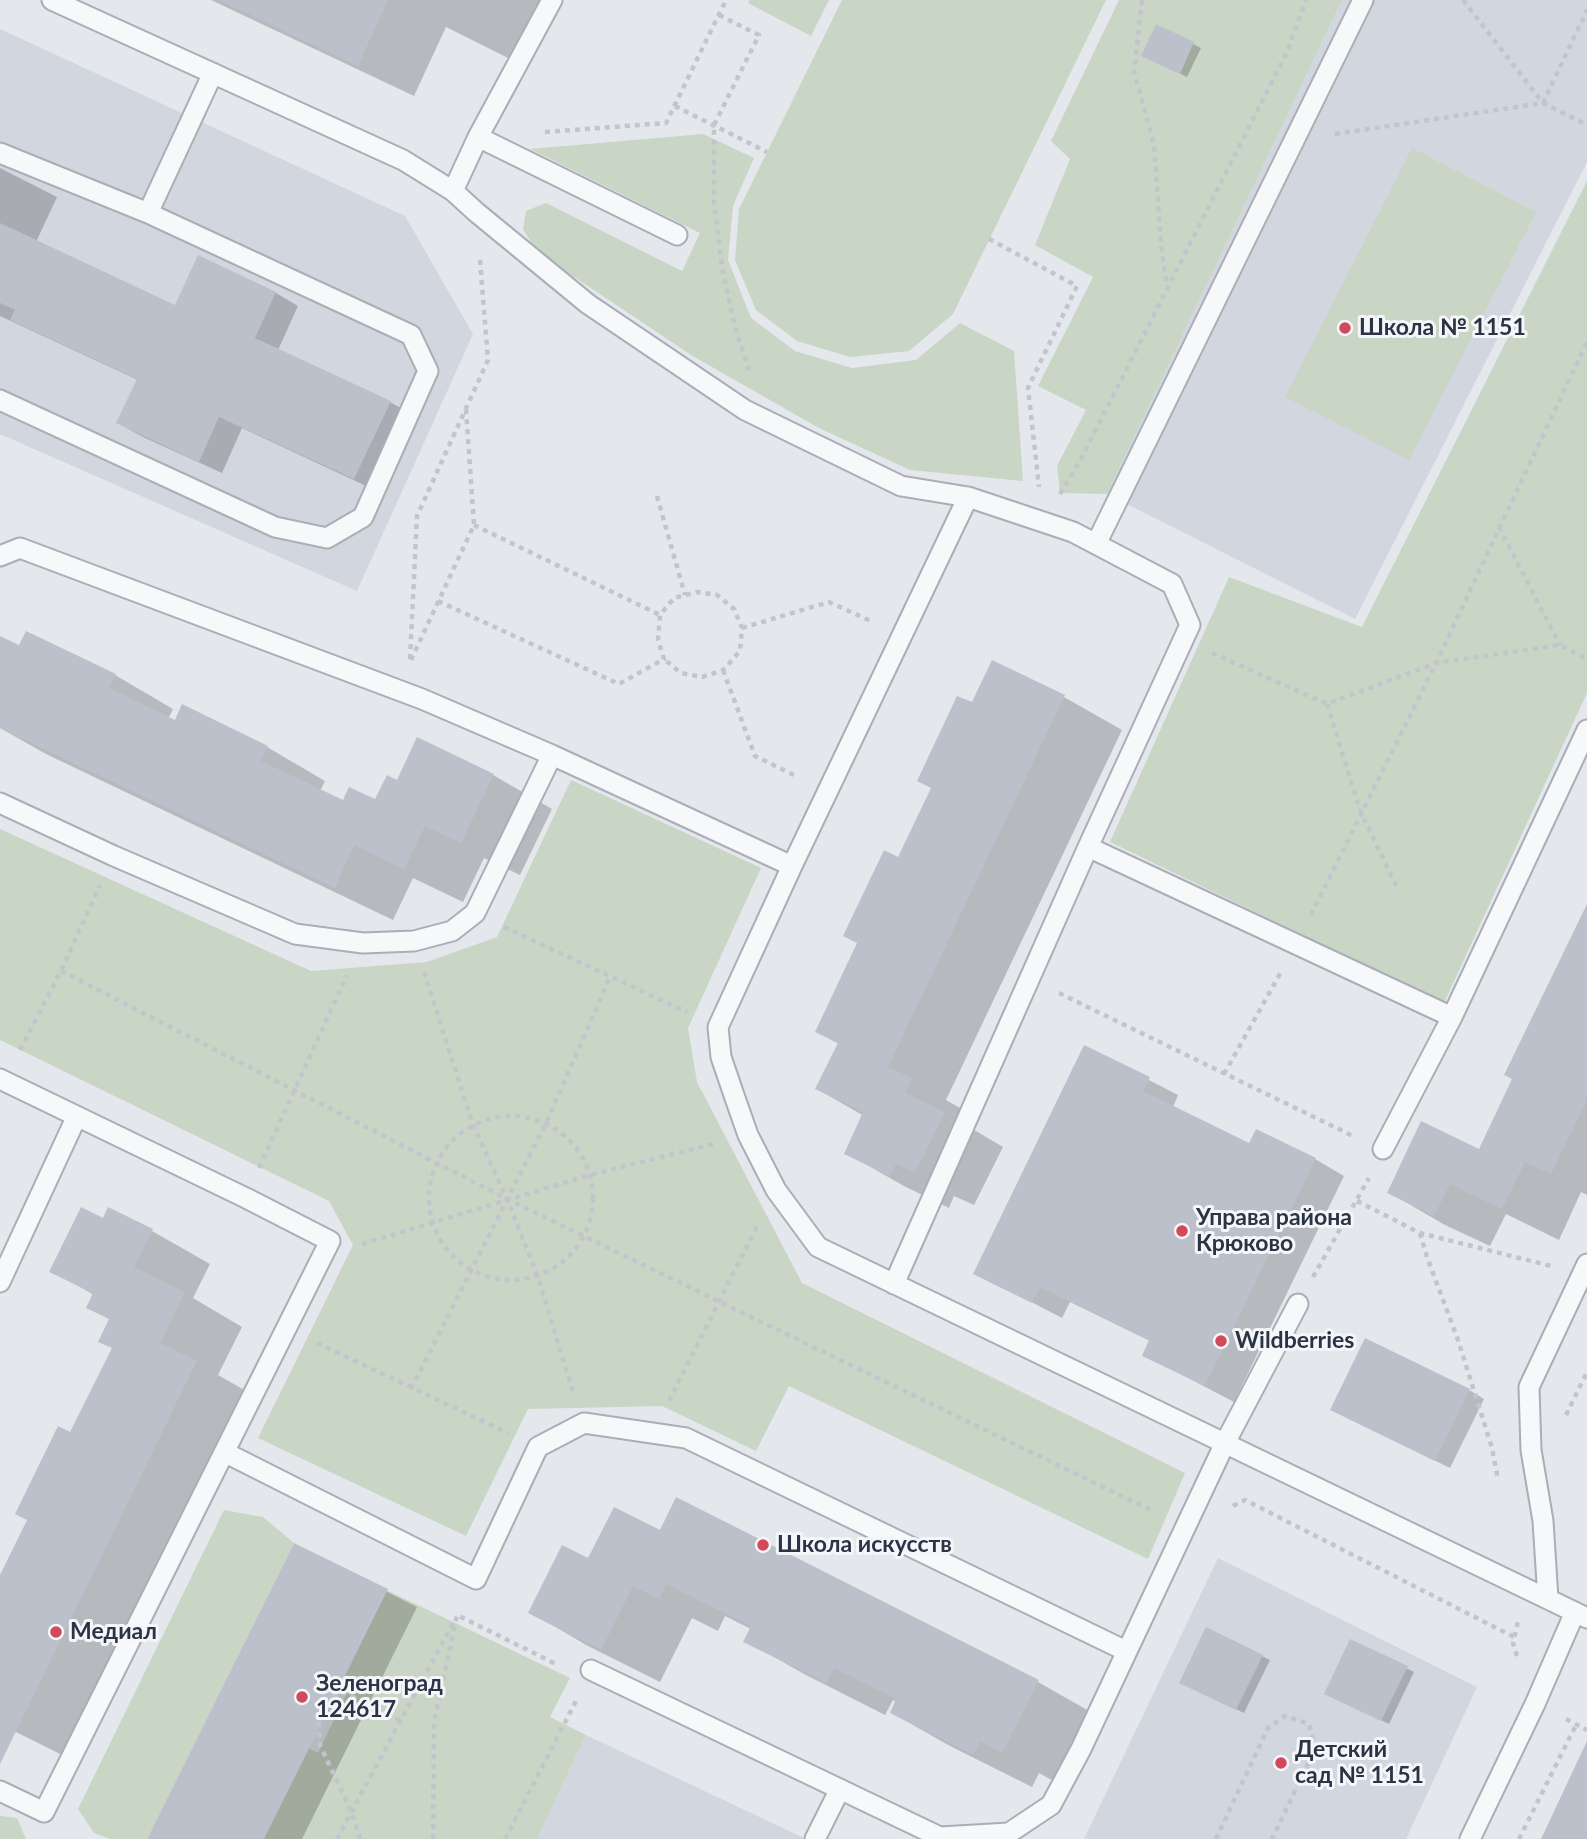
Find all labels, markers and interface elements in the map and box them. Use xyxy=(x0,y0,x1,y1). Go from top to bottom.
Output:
place label: Школа № 1151 xyxy=(1359,314,1526,342)
marker: Школа № 1151 xyxy=(1337,320,1353,336)
place label: Управа района Крюково xyxy=(1196,1204,1352,1258)
marker: Управа района Крюково xyxy=(1174,1223,1190,1239)
place label: Wildberries xyxy=(1235,1327,1354,1355)
marker: Wildberries xyxy=(1213,1333,1229,1349)
place label: Школа искусств xyxy=(777,1531,952,1559)
marker: Школа искусств xyxy=(755,1537,771,1553)
place label: Медиал xyxy=(70,1618,157,1646)
marker: Медиал xyxy=(48,1624,64,1640)
place label: Зеленоград 124617 xyxy=(316,1670,443,1724)
marker: Зеленоград 124617 xyxy=(294,1689,310,1705)
place label: Детский сад № 1151 xyxy=(1295,1736,1424,1790)
marker: Детский сад № 1151 xyxy=(1273,1755,1289,1771)

